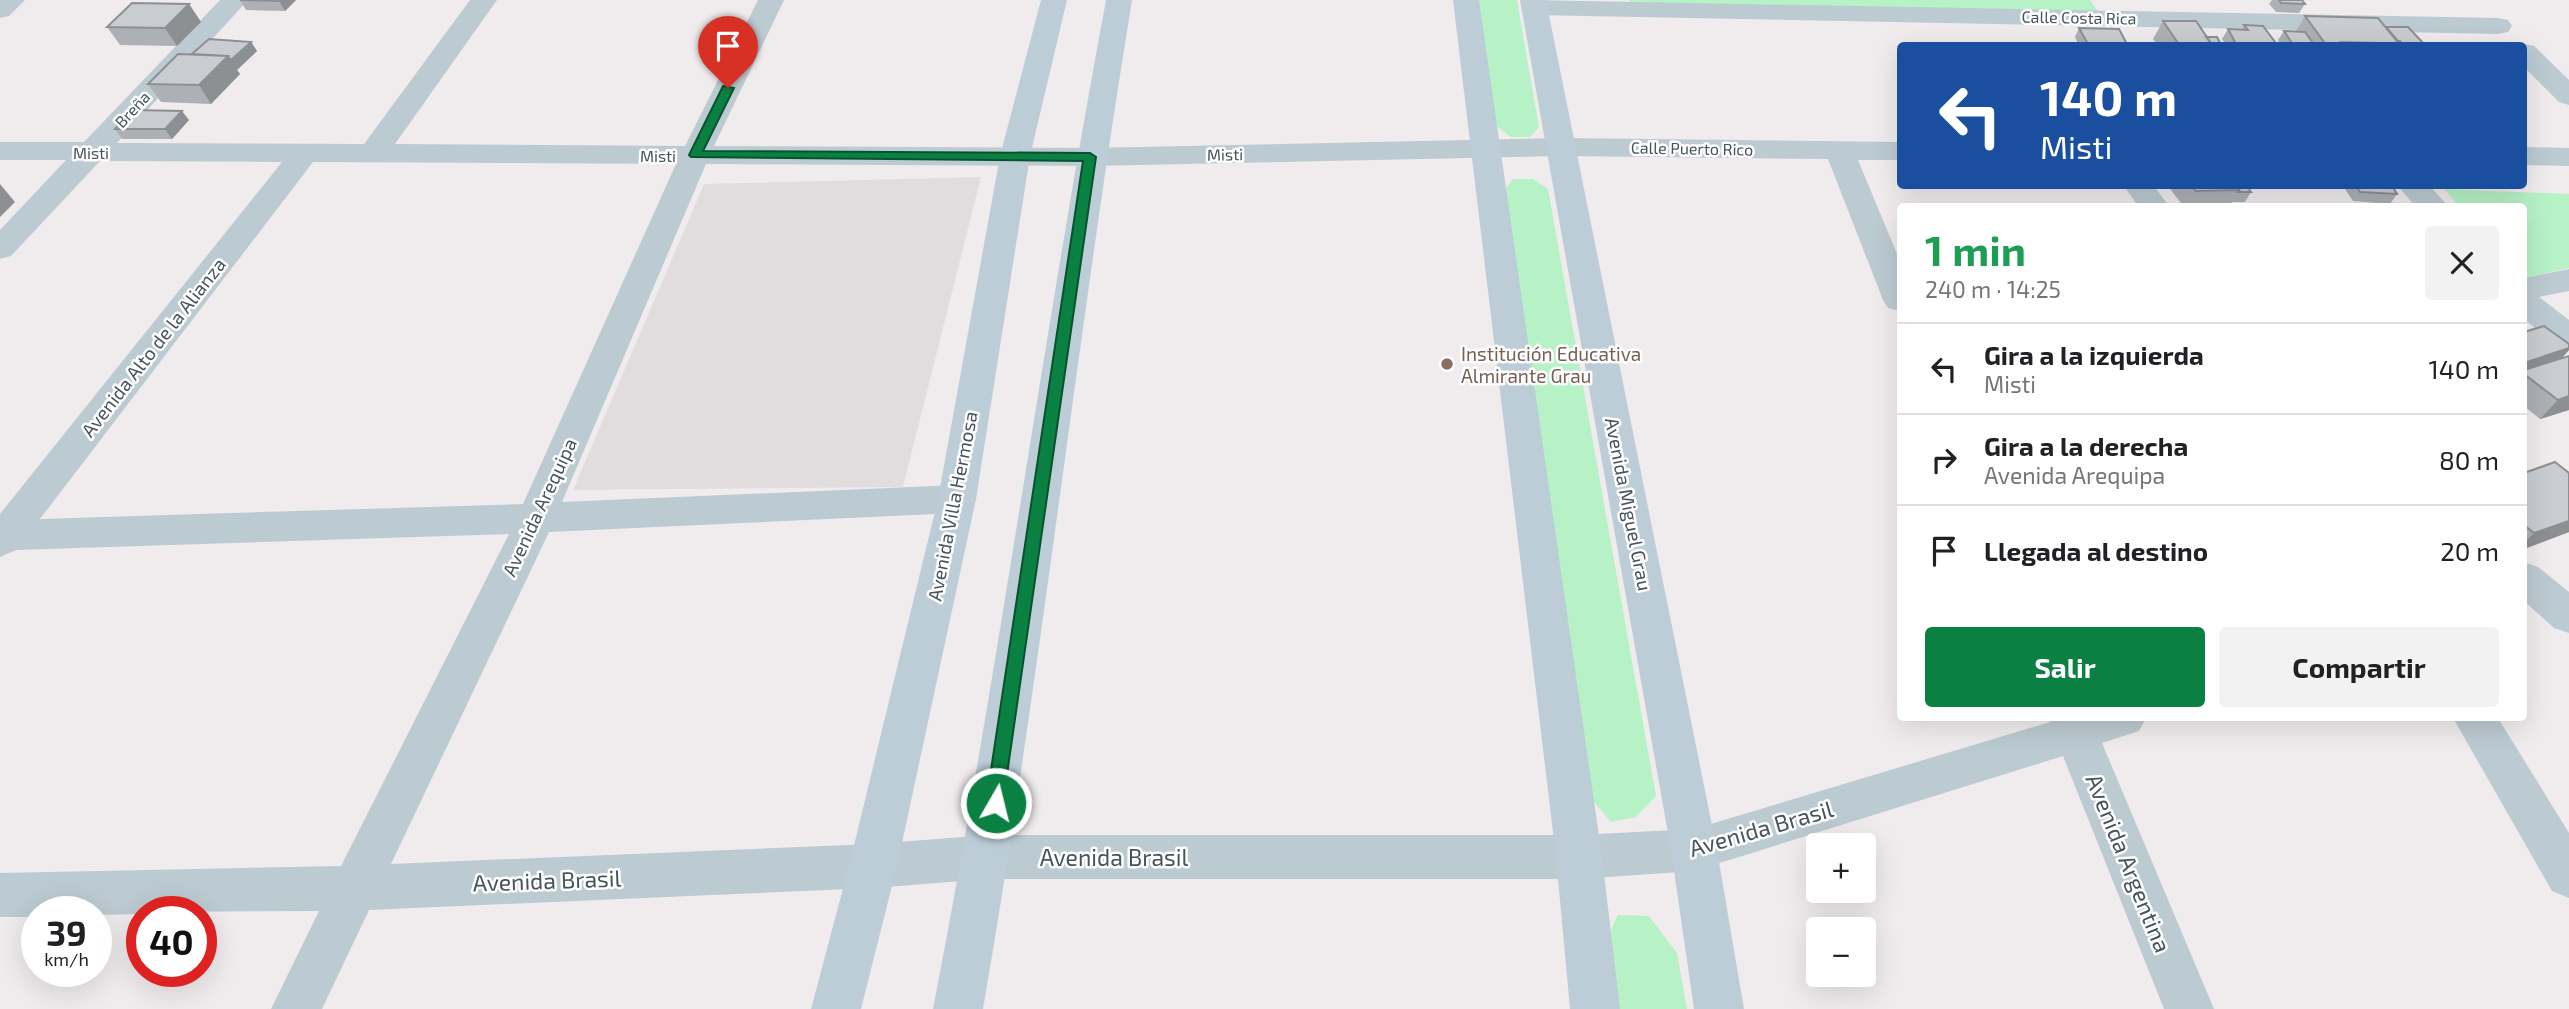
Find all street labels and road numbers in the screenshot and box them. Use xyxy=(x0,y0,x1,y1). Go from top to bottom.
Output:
street label: Calle Costa Rica xyxy=(2021,6,2137,28)
street label: Breña xyxy=(110,87,154,131)
street label: Calle Puerto Rico xyxy=(1631,137,1753,159)
street label: Misti xyxy=(73,143,109,162)
street label: Misti xyxy=(1207,144,1243,164)
street label: Misti xyxy=(640,146,676,165)
street label: Avenida Alto de la Alianza xyxy=(76,253,230,441)
street label: Avenida Villa Hermosa xyxy=(922,409,982,603)
street label: Avenida Miguel Grau xyxy=(1601,415,1657,593)
street label: Avenida Arequipa xyxy=(497,434,581,580)
street label: Avenida Argentina xyxy=(2080,770,2178,956)
street label: Avenida Brasil xyxy=(1686,794,1836,862)
street label: Avenida Brasil xyxy=(1040,843,1188,871)
street label: Avenida Brasil xyxy=(472,863,622,897)

